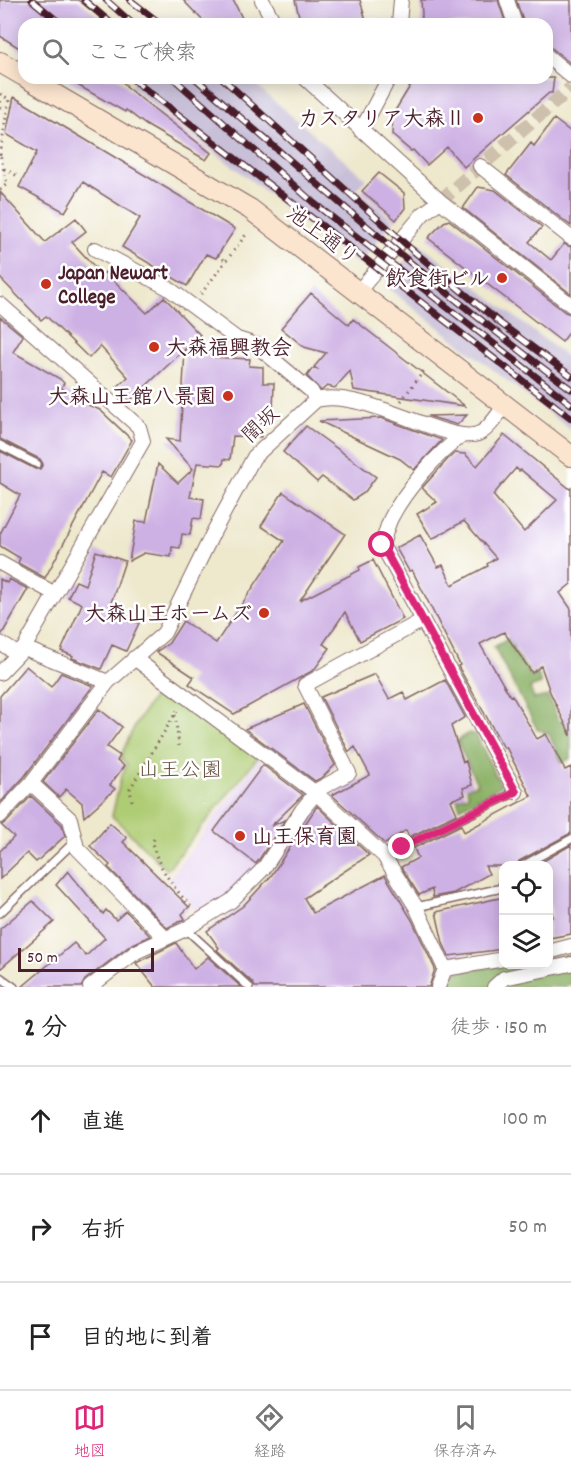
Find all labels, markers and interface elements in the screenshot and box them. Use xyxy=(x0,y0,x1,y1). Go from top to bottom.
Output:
search box xyxy=(18,18,553,84)
icon: search xyxy=(39,35,72,68)
text: ここで検索 xyxy=(87,39,197,70)
place label: カスタリア大森Ⅱ xyxy=(298,106,466,136)
marker: カスタリア大森Ⅱ xyxy=(471,111,485,125)
street label: 池上通り xyxy=(279,200,364,275)
place label: Japan Newart College xyxy=(58,260,168,314)
place label: 飲食街ビル xyxy=(385,266,490,296)
marker: 飲食街ビル xyxy=(495,271,509,285)
marker: Japan Newart College xyxy=(39,277,53,291)
place label: 大森福興教会 xyxy=(166,335,292,365)
marker: 大森福興教会 xyxy=(147,340,161,354)
place label: 大森山王館八景園 xyxy=(48,384,216,414)
marker: 大森山王館八景園 xyxy=(221,389,235,403)
street label: 闇坂 xyxy=(236,401,288,451)
route start xyxy=(368,531,394,557)
place label: 大森山王ホームズ xyxy=(85,601,252,631)
marker: 大森山王ホームズ xyxy=(257,606,271,620)
park label: 山王公園 xyxy=(138,757,222,787)
place label: 山王保育園 xyxy=(252,824,357,854)
marker: 山王保育園 xyxy=(233,829,247,843)
route end xyxy=(388,833,414,859)
map controls xyxy=(499,861,553,969)
button: locate xyxy=(499,861,553,915)
button: layers xyxy=(499,915,553,969)
scale bar xyxy=(18,945,154,972)
text: 50 m xyxy=(27,947,58,970)
text: 2 分 xyxy=(24,1011,67,1048)
text: 徒歩 · 150 m xyxy=(450,1015,547,1043)
icon: ahead xyxy=(24,1104,57,1137)
text: 100 m xyxy=(503,1106,547,1134)
text: 直進 xyxy=(81,1108,125,1139)
icon: right xyxy=(24,1212,57,1245)
text: 50 m xyxy=(509,1214,547,1242)
text: 右折 xyxy=(81,1216,125,1247)
icon: arrive xyxy=(24,1320,57,1353)
text: 目的地に到着 xyxy=(81,1324,213,1355)
tab: 地図 xyxy=(73,1401,106,1464)
tab: 経路 xyxy=(253,1401,286,1464)
tab: 保存済み xyxy=(433,1401,497,1464)

